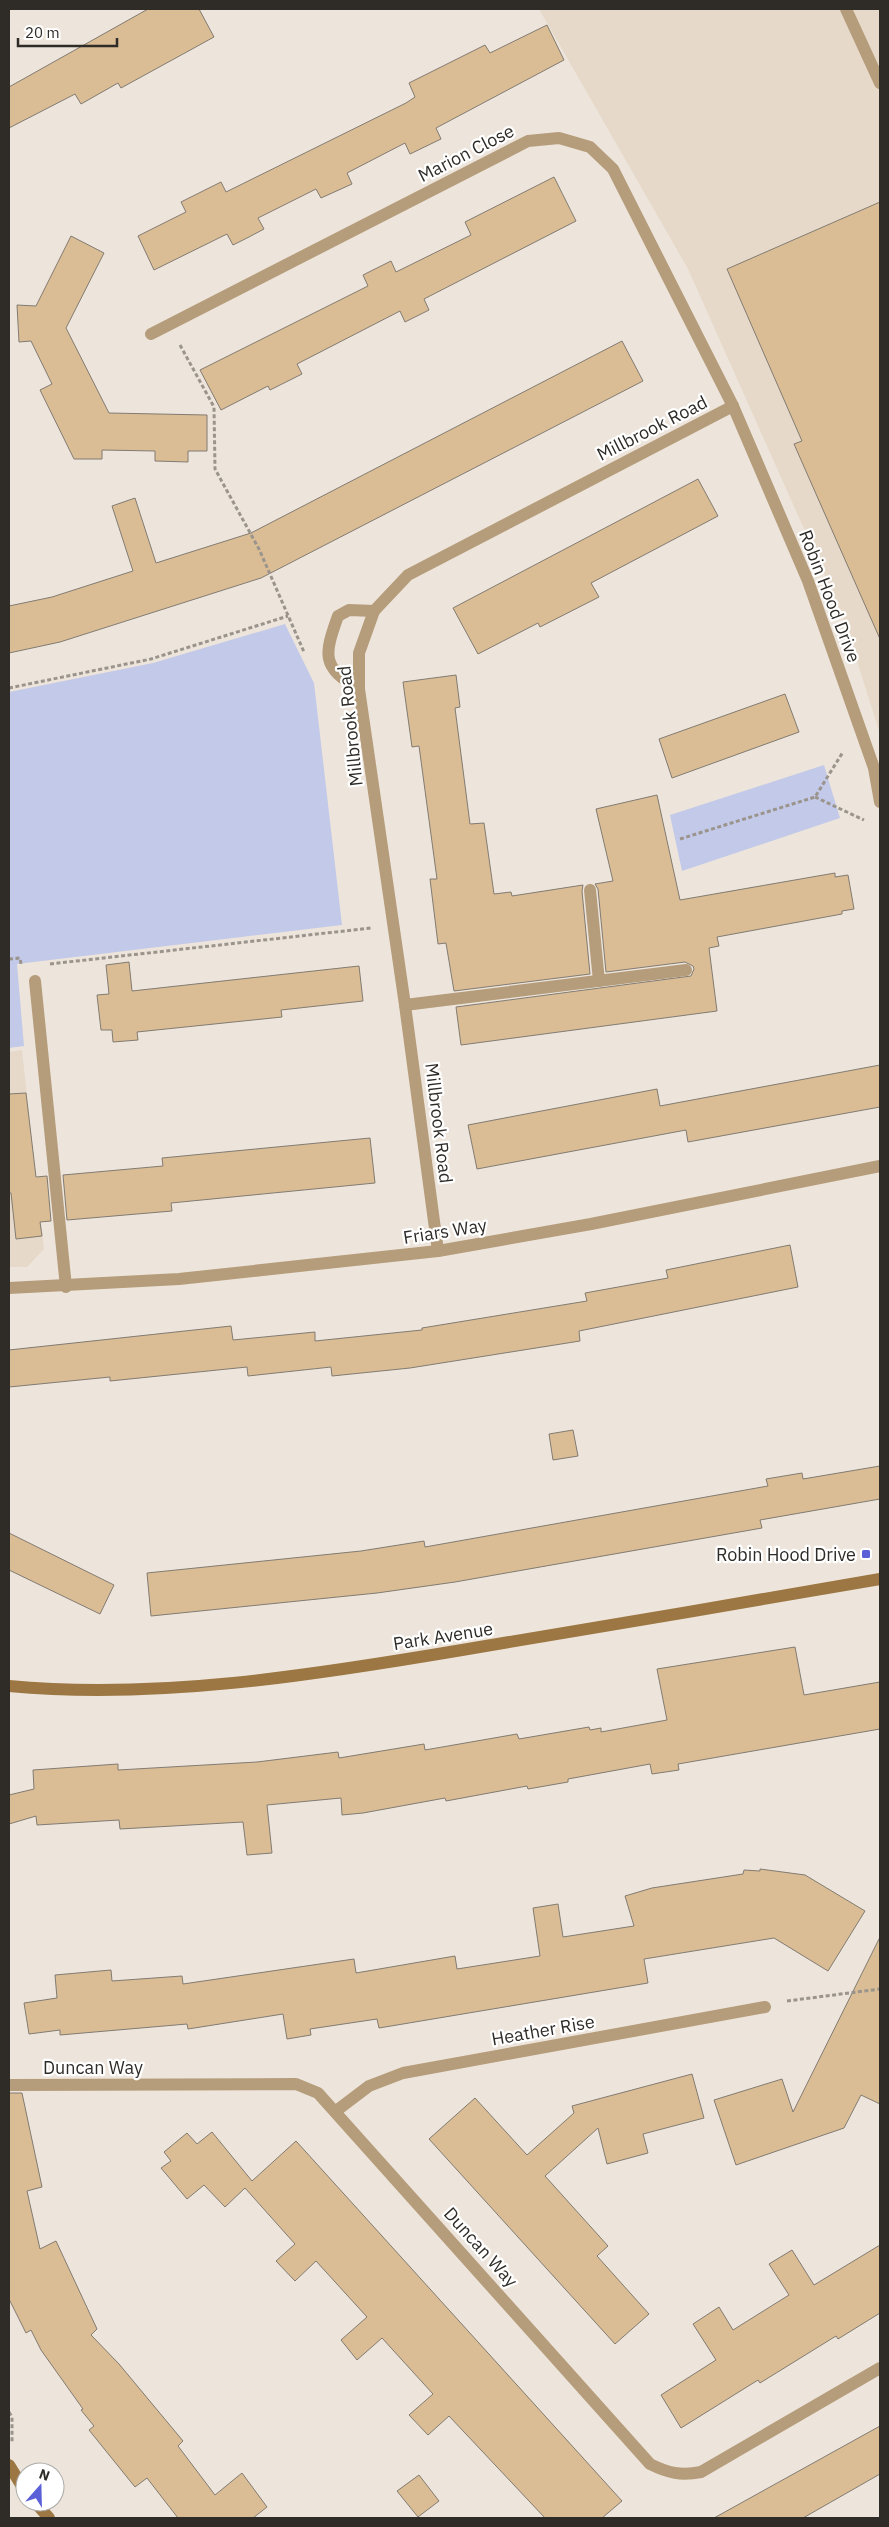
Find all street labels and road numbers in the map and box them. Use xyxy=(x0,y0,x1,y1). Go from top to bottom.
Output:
street label: Marion Close xyxy=(414,119,518,187)
street label: Millbrook Road xyxy=(593,390,711,466)
street label: Robin Hood Drive xyxy=(794,526,866,666)
street label: Millbrook Road xyxy=(332,665,368,787)
street label: Millbrook Road xyxy=(420,1062,458,1184)
street label: Friars Way xyxy=(402,1213,488,1249)
street label: Park Avenue xyxy=(391,1617,495,1655)
street label: Heather Rise xyxy=(490,2010,596,2050)
street label: Duncan Way xyxy=(43,2056,143,2079)
street label: Duncan Way xyxy=(439,2202,523,2292)

